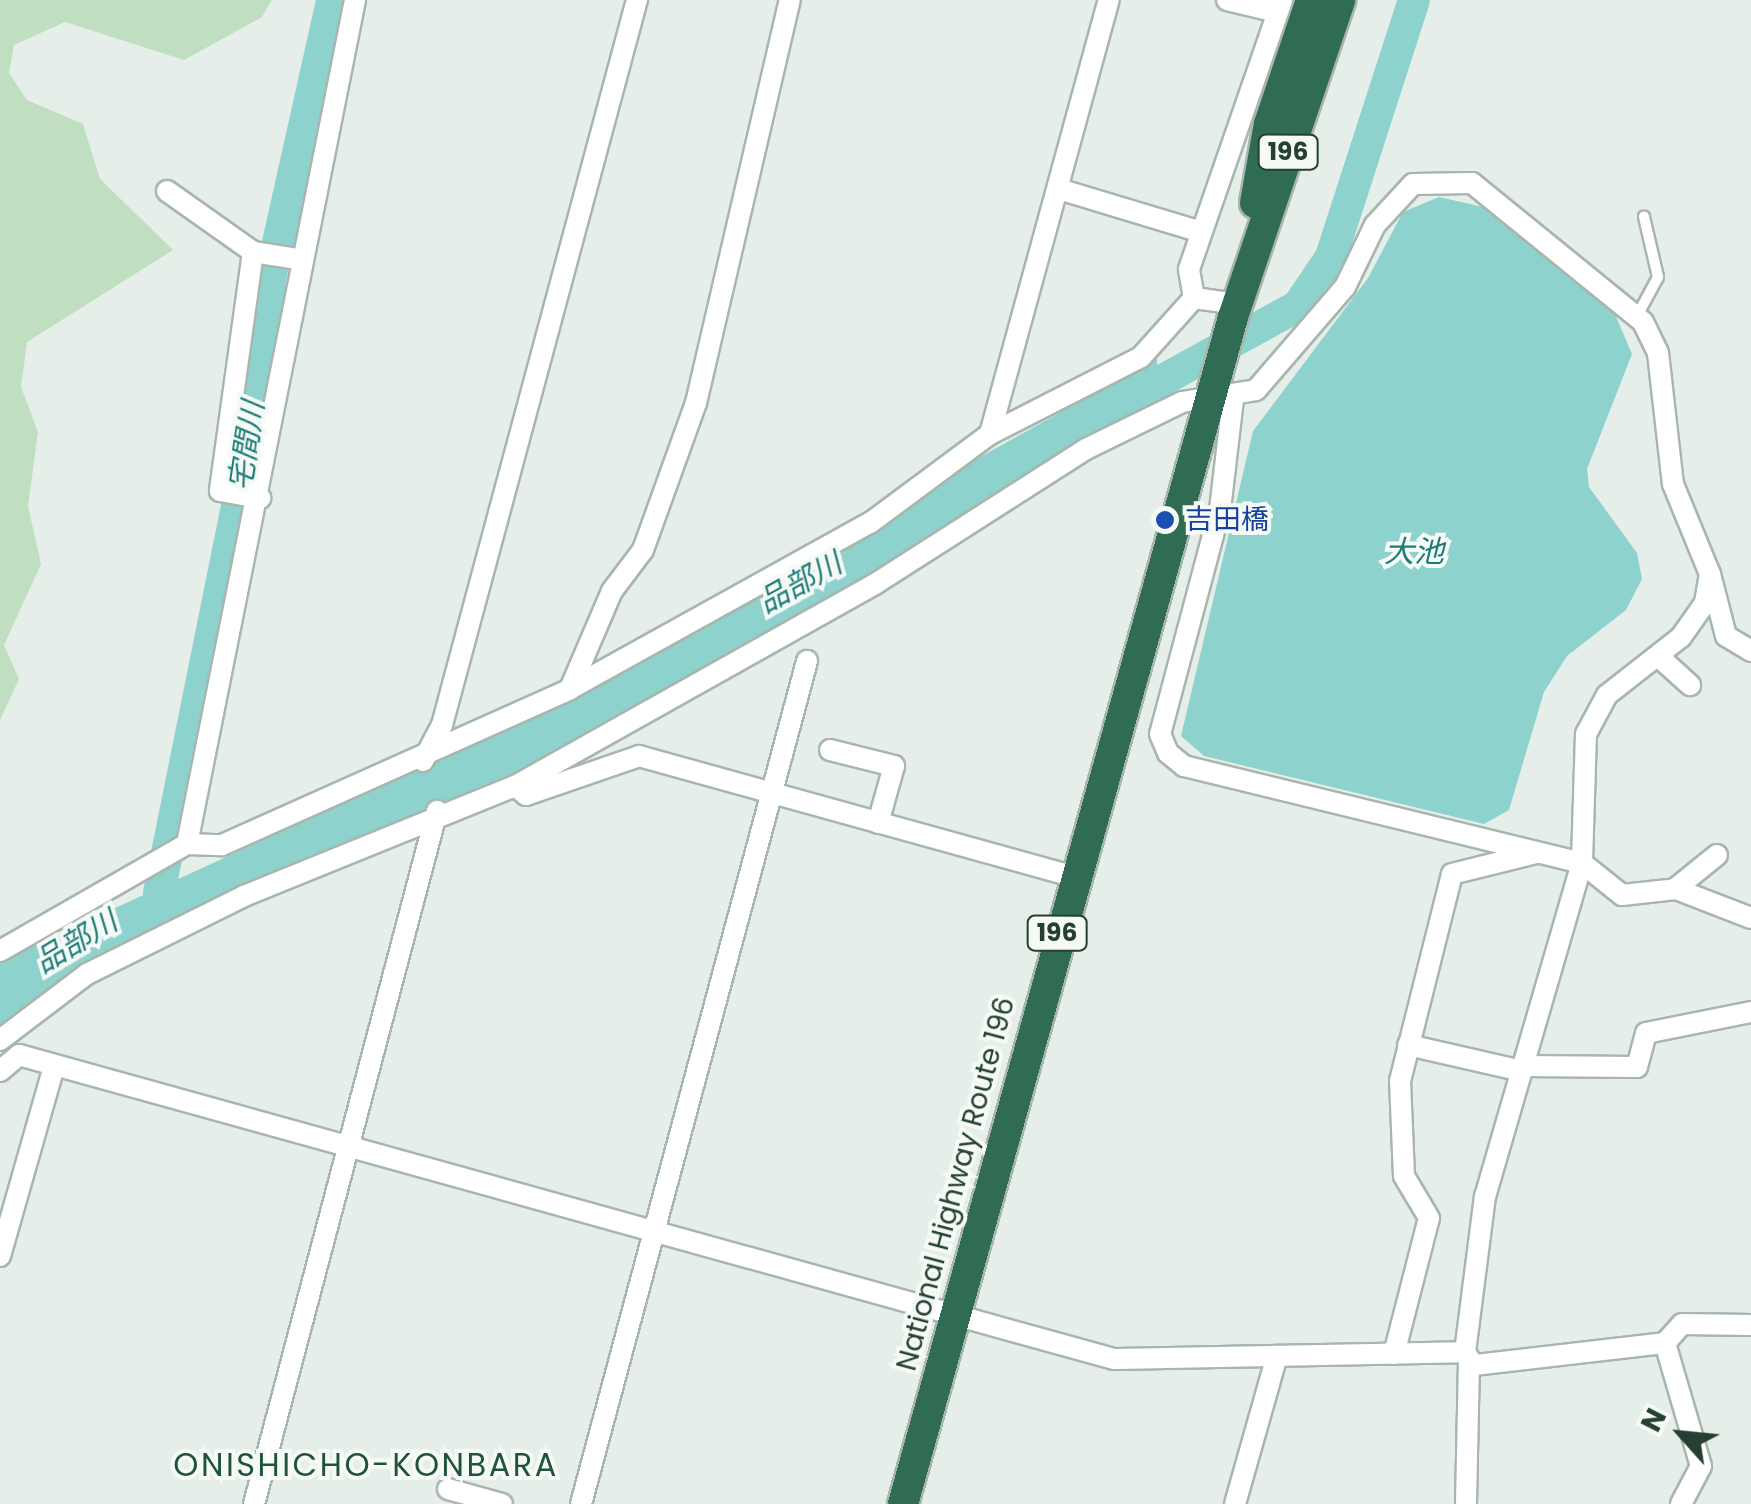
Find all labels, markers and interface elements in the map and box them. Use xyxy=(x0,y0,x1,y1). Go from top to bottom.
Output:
road number: 196 xyxy=(1256,132,1320,172)
water label: 宅間川 xyxy=(222,399,272,493)
place label: 吉田橋 xyxy=(1185,503,1269,537)
marker: 吉田橋 xyxy=(1154,509,1176,531)
water label: 大池 xyxy=(1384,534,1444,570)
water label: 品部川 xyxy=(752,545,848,621)
water label: 品部川 xyxy=(28,903,124,981)
road number: 196 xyxy=(1024,913,1090,953)
street label: National Highway Route 196 xyxy=(890,994,1022,1374)
north arrow xyxy=(1631,1384,1731,1484)
text: N xyxy=(1632,1402,1676,1438)
district label: ONISHICHO-KONBARA xyxy=(173,1446,559,1484)

